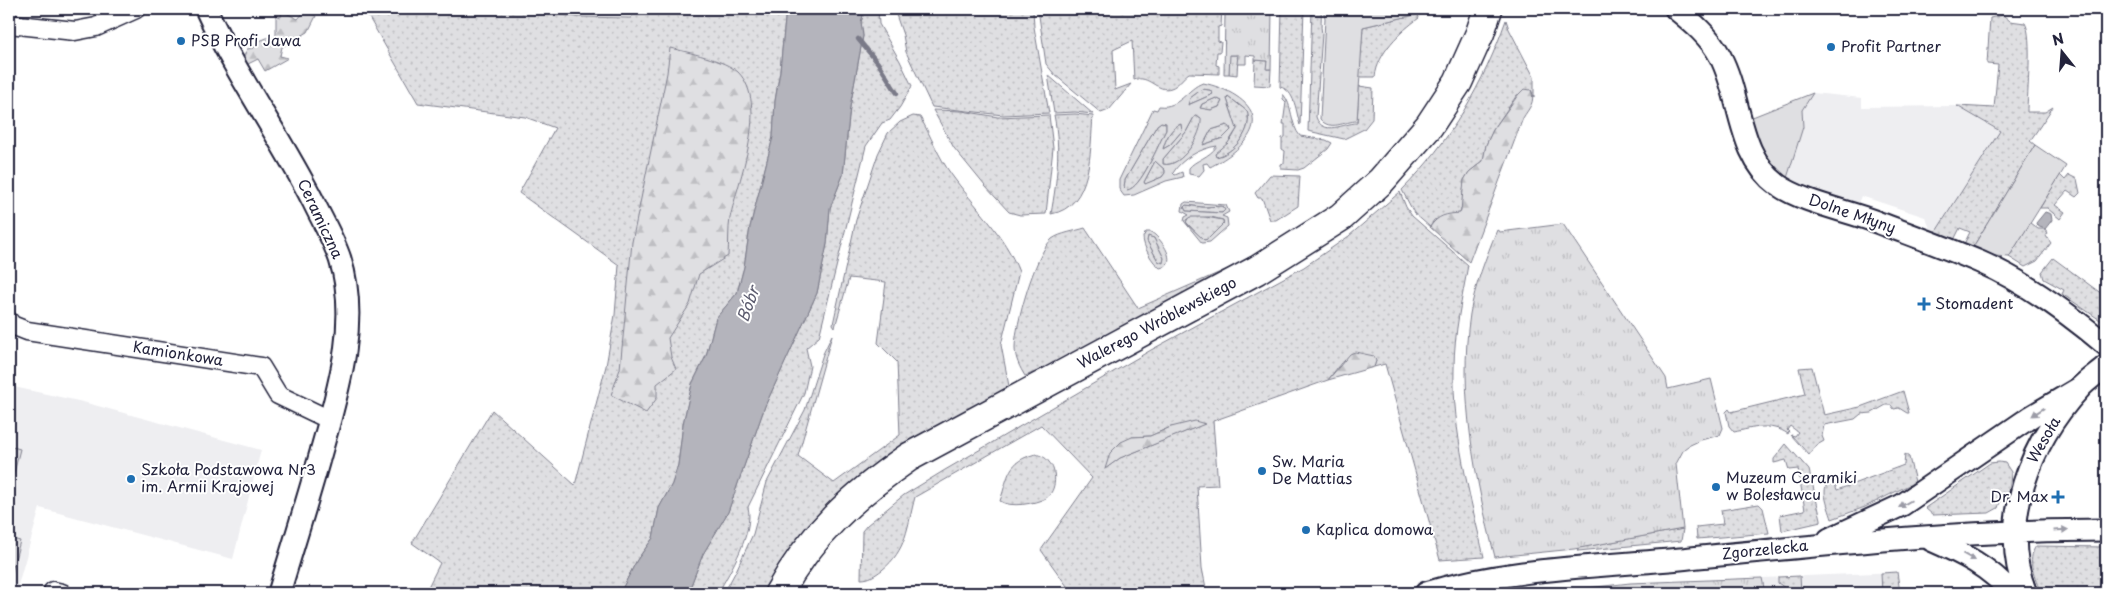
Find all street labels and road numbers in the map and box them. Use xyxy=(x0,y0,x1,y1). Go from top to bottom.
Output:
street label: Ceramiczna xyxy=(293,175,350,263)
street label: Dolne Młyny xyxy=(1806,187,1899,238)
street label: Walerego Wróblewskiego xyxy=(1072,270,1240,374)
street label: Kamionkowa xyxy=(131,334,226,371)
street label: Wesoła xyxy=(2020,411,2066,467)
street label: Zgorzelecka xyxy=(1721,532,1810,564)

